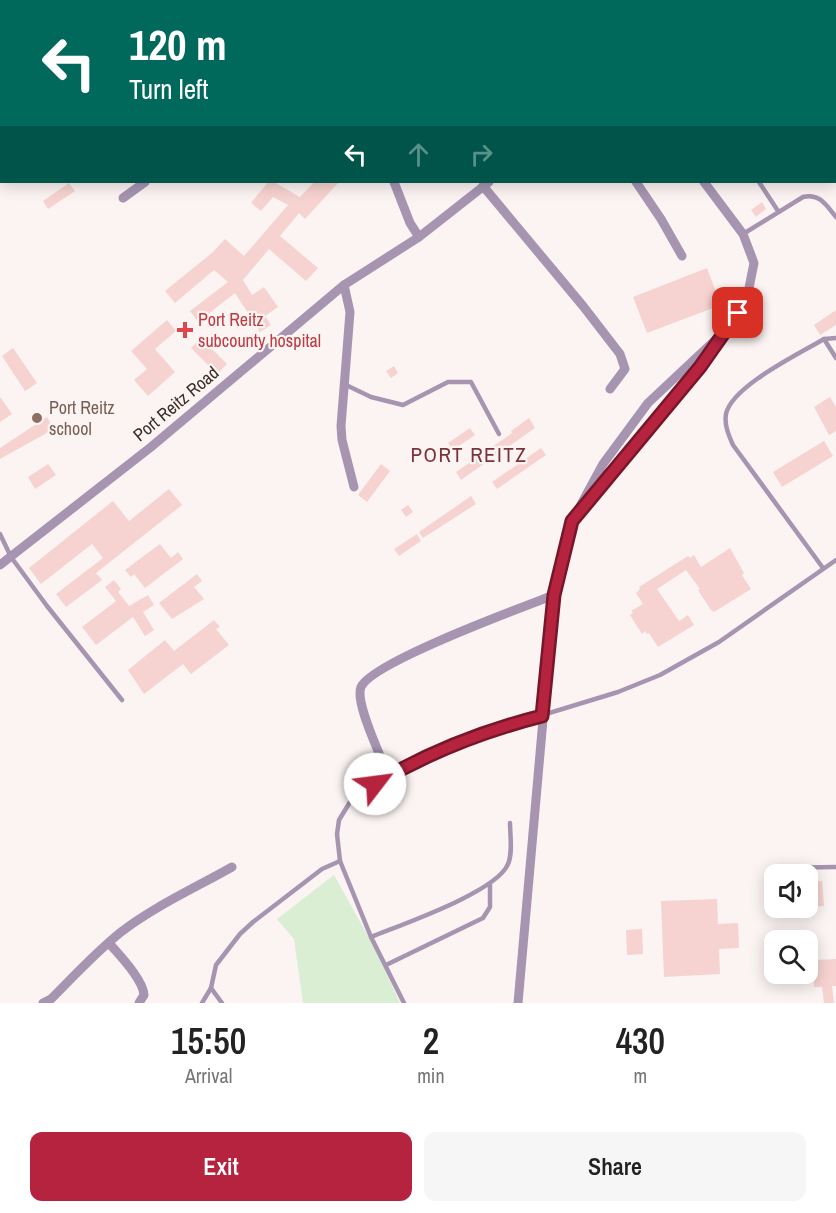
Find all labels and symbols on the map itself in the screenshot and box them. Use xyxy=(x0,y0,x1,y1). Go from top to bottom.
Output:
pin xyxy=(712,287,763,338)
place label: Port Reitz subcounty hospital xyxy=(198,307,321,353)
marker: Port Reitz subcounty hospital xyxy=(176,321,194,339)
street label: Port Reitz Road xyxy=(127,360,224,447)
place label: Port Reitz school xyxy=(49,395,115,441)
marker: Port Reitz school xyxy=(30,411,44,425)
district label: PORT REITZ xyxy=(411,440,527,469)
position arrow xyxy=(343,752,407,816)

